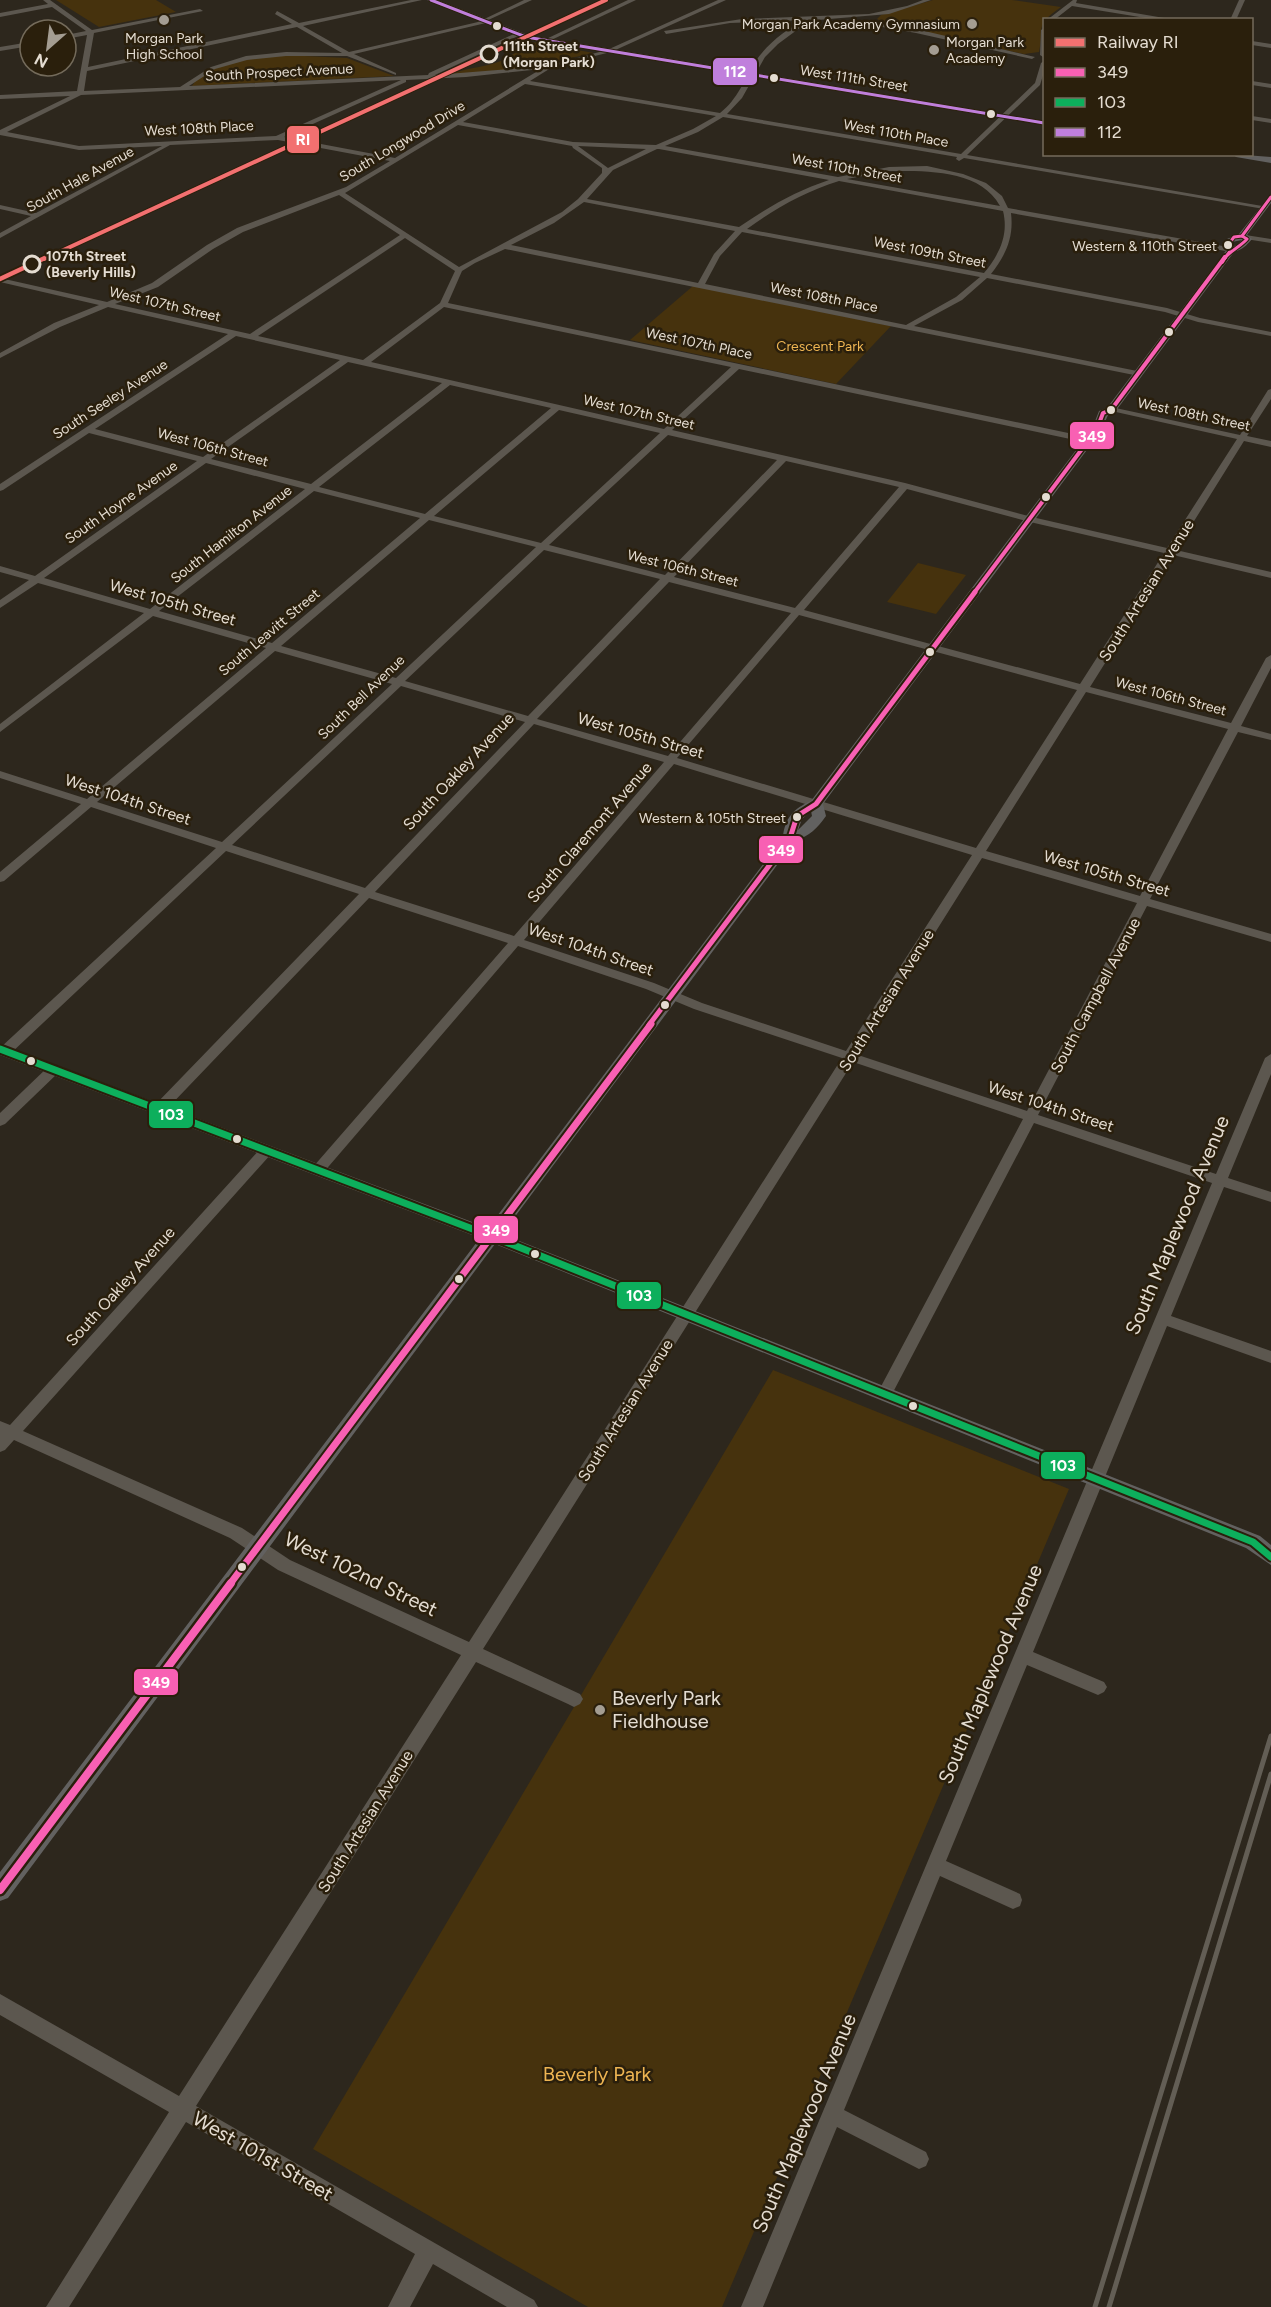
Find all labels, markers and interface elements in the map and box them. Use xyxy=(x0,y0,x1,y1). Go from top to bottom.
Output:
marker: Morgan Park High School xyxy=(157,13,171,27)
place label: Morgan Park Academy Gymnasium xyxy=(742,16,960,33)
marker: Morgan Park Academy Gymnasium xyxy=(965,17,979,31)
north arrow xyxy=(18,18,78,78)
legend xyxy=(1043,18,1253,156)
unlabelled marker xyxy=(491,20,503,32)
place label: Morgan Park High School xyxy=(125,30,203,63)
text: Railway RI xyxy=(1097,31,1179,53)
place label: Morgan Park Academy xyxy=(946,34,1024,67)
place label: 111th Street (Morgan Park) xyxy=(503,38,595,71)
marker: Morgan Park Academy xyxy=(927,43,941,57)
marker: 111th Street (Morgan Park) xyxy=(480,45,498,63)
text: N xyxy=(31,50,51,72)
line badge: 112 xyxy=(712,57,758,86)
street label: South Prospect Avenue xyxy=(205,60,354,85)
text: 349 xyxy=(1097,61,1128,83)
text: 112 xyxy=(724,62,746,81)
street label: West 111th Street xyxy=(799,62,909,95)
unlabelled marker xyxy=(768,72,780,84)
text: 103 xyxy=(1097,91,1126,113)
street label: South Longwood Drive xyxy=(336,97,468,186)
unlabelled marker xyxy=(985,108,997,120)
street label: West 110th Place xyxy=(842,116,950,151)
street label: West 108th Place xyxy=(144,117,254,140)
text: 112 xyxy=(1097,121,1122,143)
line badge: RI xyxy=(286,125,320,154)
text: RI xyxy=(296,130,310,149)
street label: South Hale Avenue xyxy=(24,143,137,216)
street label: West 110th Street xyxy=(790,150,904,187)
street label: West 109th Street xyxy=(872,233,988,272)
place label: Western & 110th Street xyxy=(1072,238,1217,255)
marker: Western & 110th Street xyxy=(1222,239,1234,251)
place label: 107th Street (Beverly Hills) xyxy=(46,248,136,281)
marker: 107th Street (Beverly Hills) xyxy=(23,255,41,273)
street label: West 108th Place xyxy=(769,279,879,316)
street label: West 107th Street xyxy=(108,283,222,326)
street label: West 107th Place xyxy=(644,324,754,363)
unlabelled marker xyxy=(1163,326,1175,338)
park label: Crescent Park xyxy=(776,338,864,355)
street label: South Seeley Avenue xyxy=(50,356,171,443)
street label: West 107th Street xyxy=(582,391,696,434)
street label: West 108th Street xyxy=(1136,394,1252,435)
unlabelled marker xyxy=(1105,404,1117,416)
line badge: 349 xyxy=(1069,421,1115,450)
street label: West 106th Street xyxy=(155,424,270,470)
text: 349 xyxy=(1078,427,1106,446)
street label: South Hoyne Avenue xyxy=(62,457,181,548)
street label: South Hamilton Avenue xyxy=(167,482,296,587)
unlabelled marker xyxy=(1040,491,1052,503)
street label: South Artesian Avenue xyxy=(1095,515,1198,665)
street label: West 106th Street xyxy=(625,546,740,591)
street label: West 105th Street xyxy=(107,575,238,630)
street label: South Leavitt Street xyxy=(215,585,323,680)
unlabelled marker xyxy=(924,646,936,658)
street label: South Bell Avenue xyxy=(314,651,409,743)
street label: West 106th Street xyxy=(1113,673,1228,719)
street label: South Oakley Avenue xyxy=(399,708,518,834)
street label: West 105th Street xyxy=(575,708,706,763)
street label: South Claremont Avenue xyxy=(523,758,656,907)
street label: West 104th Street xyxy=(62,770,193,829)
place label: Western & 105th Street xyxy=(639,810,786,827)
marker: Western & 105th Street xyxy=(791,811,803,823)
line badge: 349 xyxy=(758,835,804,864)
text: 349 xyxy=(767,841,795,860)
street label: West 105th Street xyxy=(1041,846,1172,901)
street label: South Campbell Avenue xyxy=(1046,914,1145,1076)
street label: West 104th Street xyxy=(526,919,656,980)
street label: South Artesian Avenue xyxy=(835,925,938,1075)
unlabelled marker xyxy=(659,999,671,1011)
unlabelled marker xyxy=(25,1055,37,1067)
street label: West 104th Street xyxy=(985,1077,1116,1136)
line badge: 103 xyxy=(148,1100,194,1129)
text: 103 xyxy=(158,1105,184,1124)
street label: South Maplewood Avenue xyxy=(1120,1112,1234,1338)
unlabelled marker xyxy=(231,1133,243,1145)
line badge: 349 xyxy=(473,1215,519,1244)
text: 349 xyxy=(482,1221,510,1240)
street label: South Oakley Avenue xyxy=(62,1223,179,1350)
unlabelled marker xyxy=(529,1248,541,1260)
unlabelled marker xyxy=(453,1273,465,1285)
line badge: 103 xyxy=(616,1281,662,1310)
text: 103 xyxy=(626,1286,652,1305)
street label: South Artesian Avenue xyxy=(574,1335,677,1485)
unlabelled marker xyxy=(907,1400,919,1412)
line badge: 103 xyxy=(1040,1451,1086,1480)
text: 103 xyxy=(1050,1456,1076,1475)
street label: West 102nd Street xyxy=(281,1527,441,1621)
unlabelled marker xyxy=(236,1561,248,1573)
street label: South Maplewood Avenue xyxy=(933,1561,1047,1787)
line badge: 349 xyxy=(133,1668,179,1696)
text: 349 xyxy=(142,1673,170,1692)
place label: Beverly Park Fieldhouse xyxy=(612,1686,721,1733)
marker: Beverly Park Fieldhouse xyxy=(593,1703,607,1717)
street label: South Artesian Avenue xyxy=(314,1746,417,1896)
street label: South Maplewood Avenue xyxy=(747,2010,861,2236)
park label: Beverly Park xyxy=(543,2062,652,2086)
street label: West 101st Street xyxy=(188,2106,338,2206)

